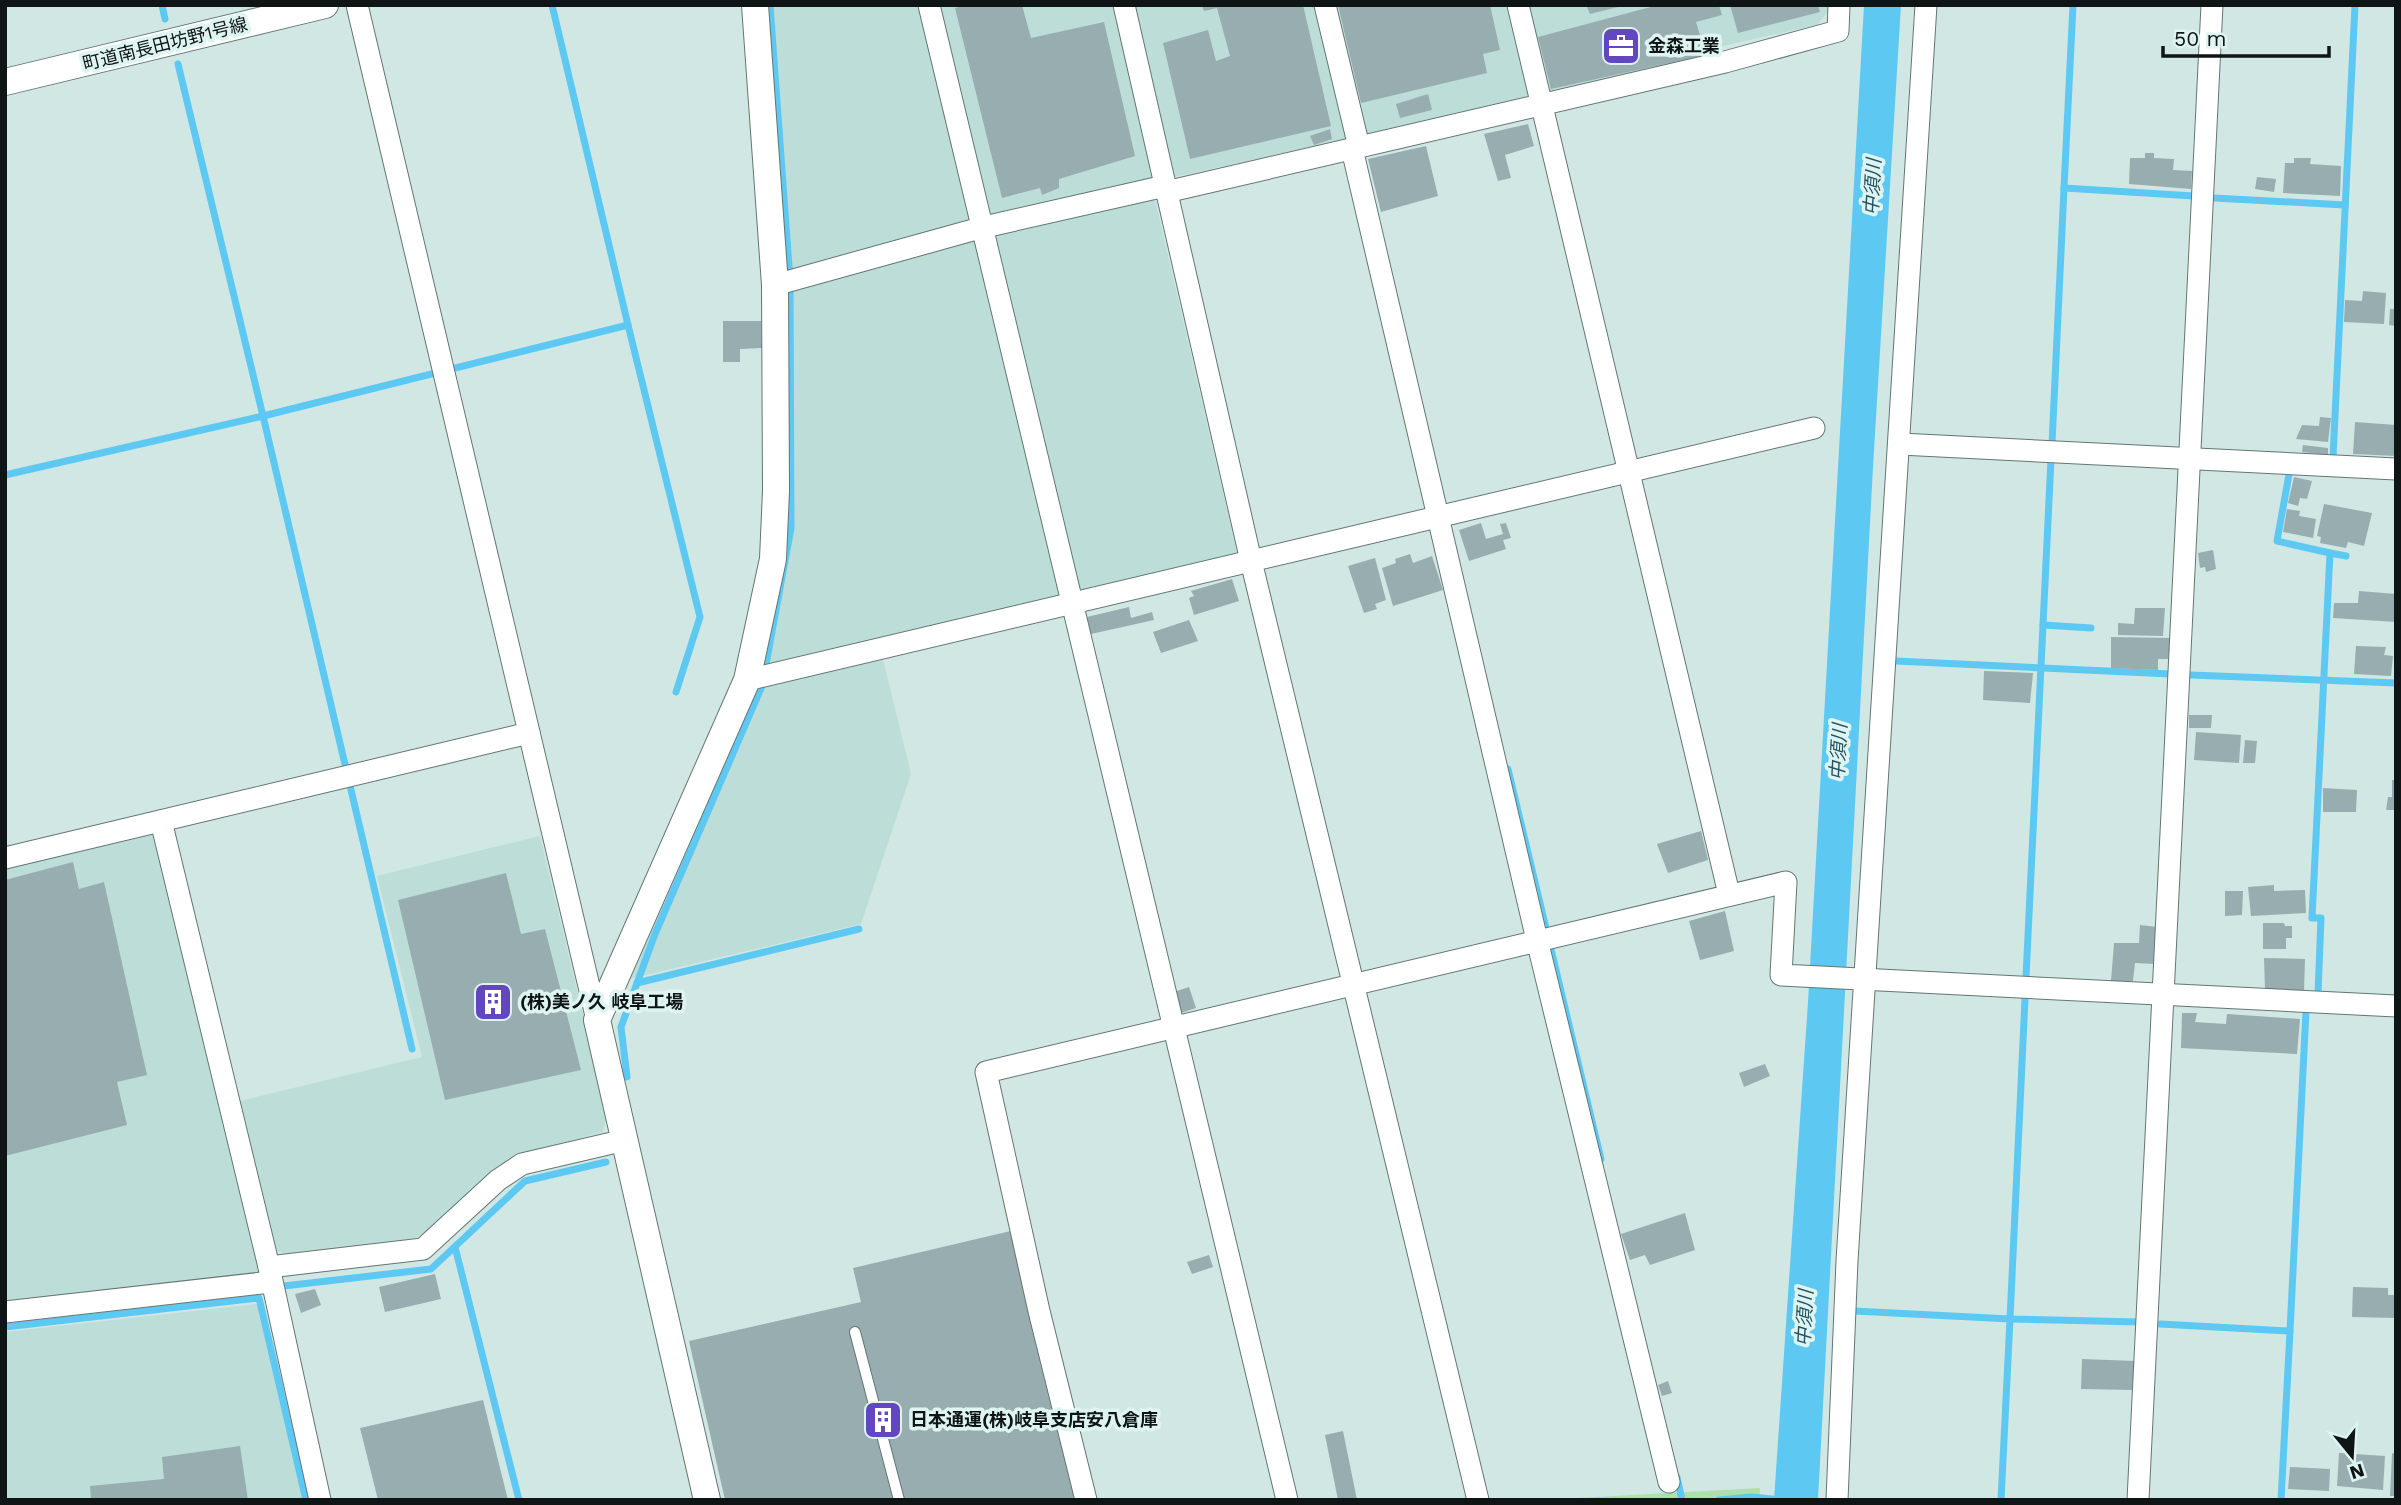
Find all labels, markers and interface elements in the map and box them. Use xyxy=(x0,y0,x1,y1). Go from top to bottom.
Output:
street label: 町道南長田坊野1号線 xyxy=(80,13,249,74)
scale bar xyxy=(2163,14,2329,58)
office icon: 金森工業 xyxy=(1600,25,1642,67)
text: 50 m xyxy=(2174,26,2226,51)
place label: 金森工業 xyxy=(1648,35,1720,56)
water label: 中須川 xyxy=(1860,156,1886,216)
water label: 中須川 xyxy=(1826,721,1852,781)
building icon: (株)美ノ久 岐阜工場 xyxy=(472,981,514,1023)
place label: (株)美ノ久 岐阜工場 xyxy=(520,991,683,1012)
water label: 中須川 xyxy=(1792,1287,1818,1347)
building icon: 日本通運(株)岐阜支店安八倉庫 xyxy=(862,1399,904,1441)
place label: 日本通運(株)岐阜支店安八倉庫 xyxy=(910,1409,1158,1430)
north arrow xyxy=(2317,1421,2387,1491)
text: N xyxy=(2347,1459,2367,1485)

